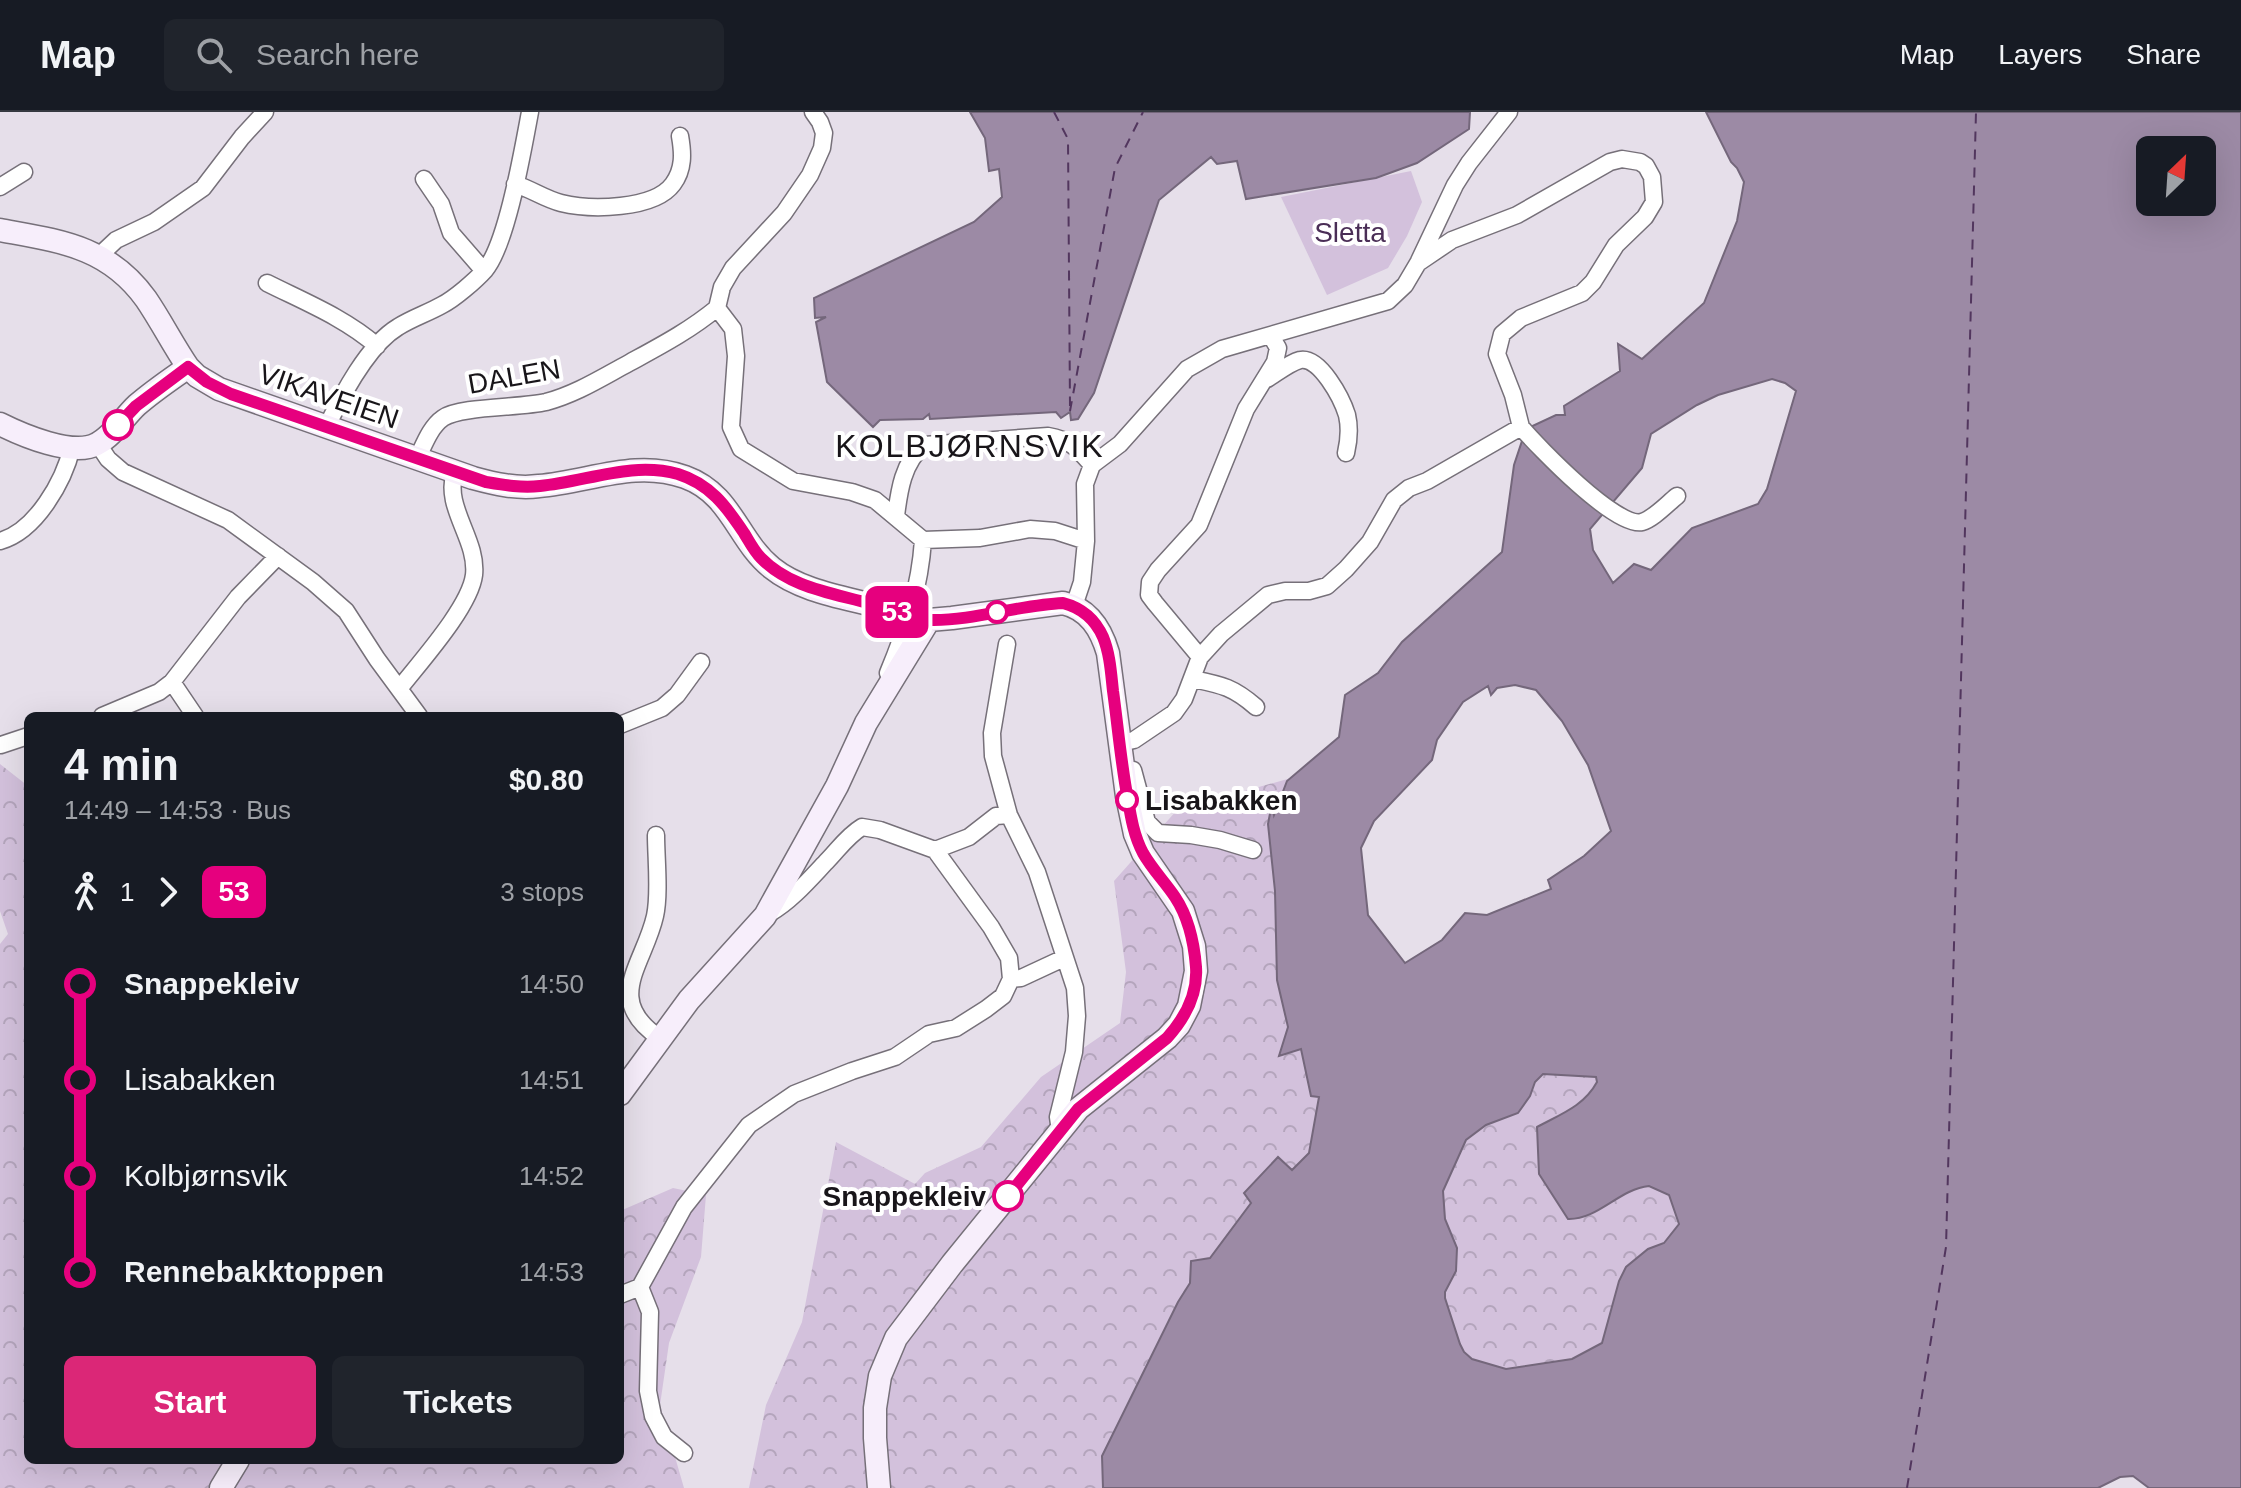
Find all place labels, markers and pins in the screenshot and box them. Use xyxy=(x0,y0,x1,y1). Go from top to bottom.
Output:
unlabelled marker xyxy=(103,410,133,440)
unlabelled marker xyxy=(986,601,1008,623)
place label: Lisabakken xyxy=(1145,785,1298,816)
marker: Lisabakken xyxy=(1116,789,1138,811)
place label: Snappekleiv xyxy=(823,1181,986,1212)
marker: Snappekleiv xyxy=(993,1181,1023,1211)

